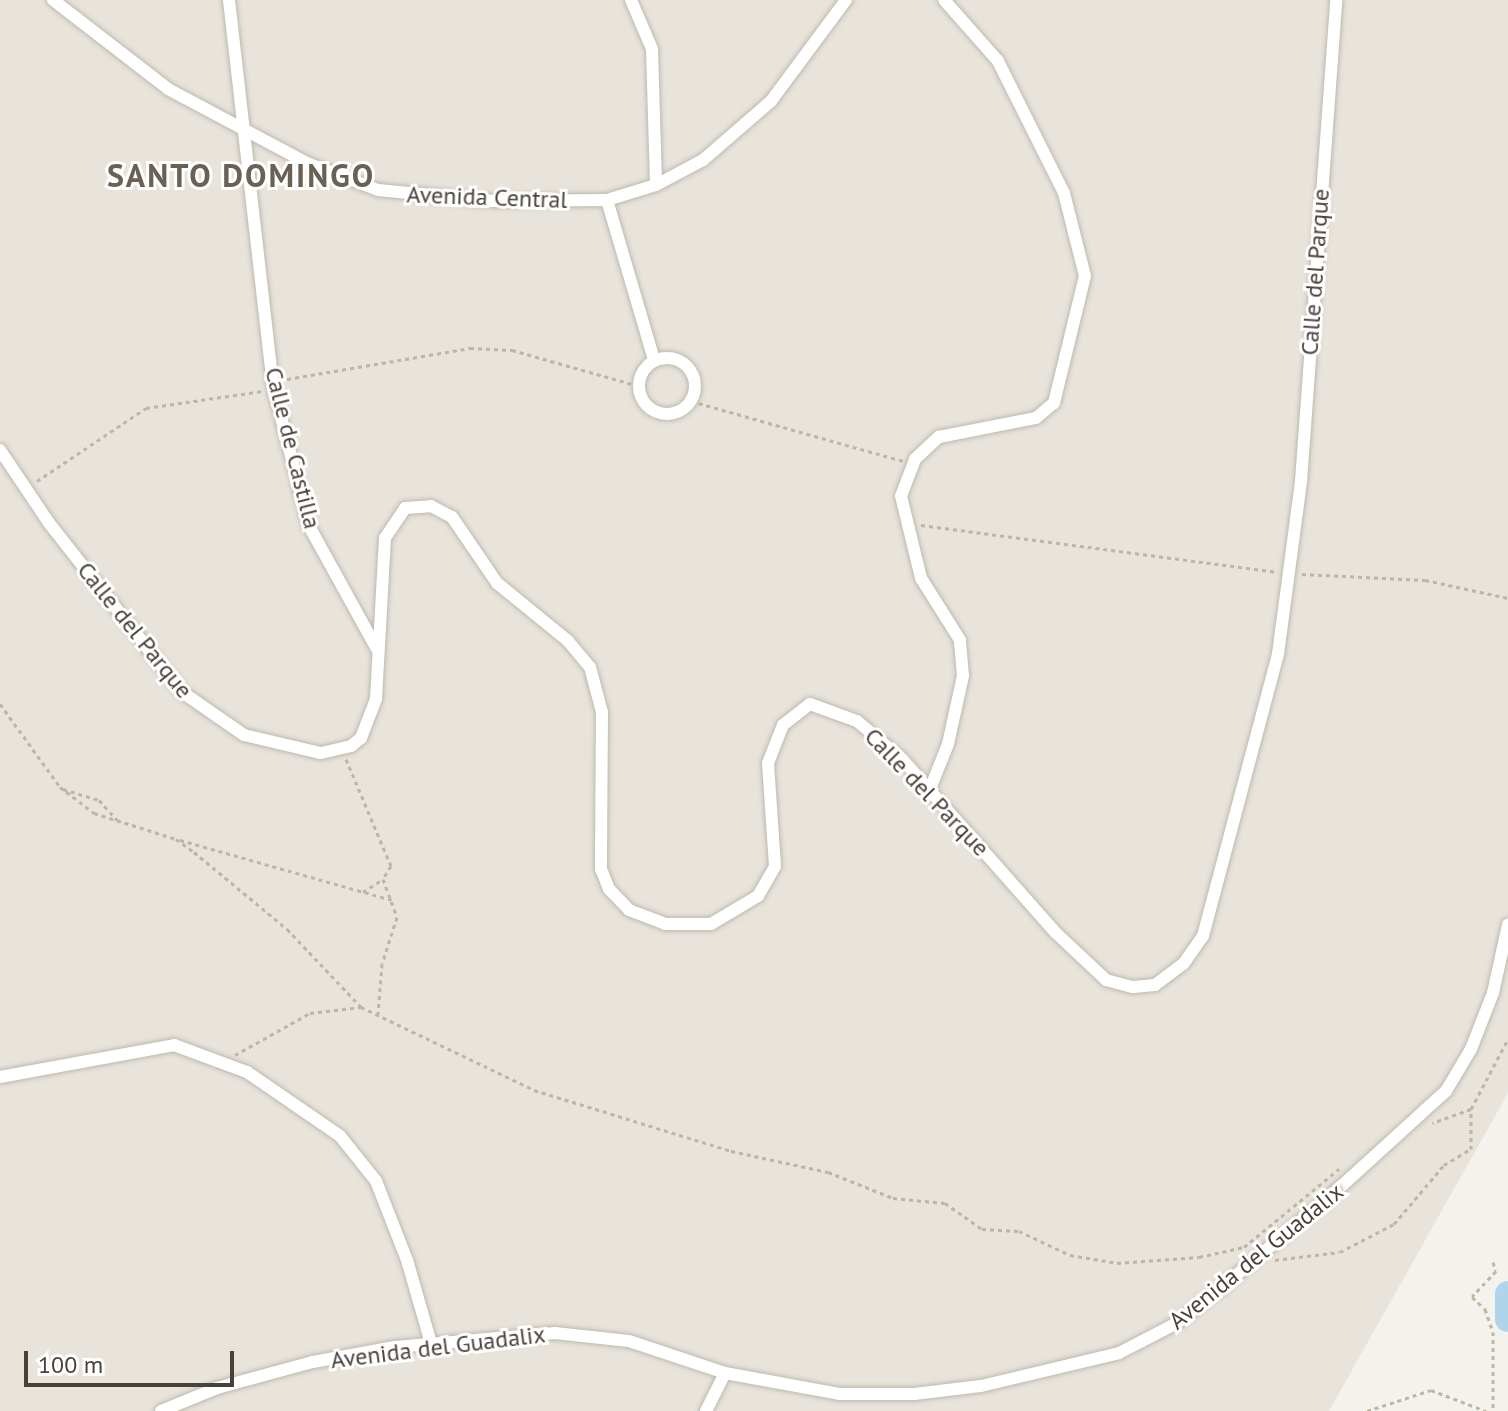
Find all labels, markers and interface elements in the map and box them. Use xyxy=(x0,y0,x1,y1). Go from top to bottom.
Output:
district label: SANTO DOMINGO xyxy=(107,156,375,194)
street label: Avenida Central xyxy=(406,180,568,214)
street label: Calle del Parque xyxy=(1295,188,1335,356)
street label: Calle de Castilla xyxy=(259,364,327,532)
street label: Calle del Parque xyxy=(71,556,199,704)
street label: Calle del Parque xyxy=(859,722,995,862)
street label: Avenida del Guadalix xyxy=(1163,1177,1349,1335)
street label: Avenida del Guadalix xyxy=(329,1320,547,1374)
scale bar xyxy=(28,1335,238,1385)
text: 100 m xyxy=(38,1349,103,1380)

